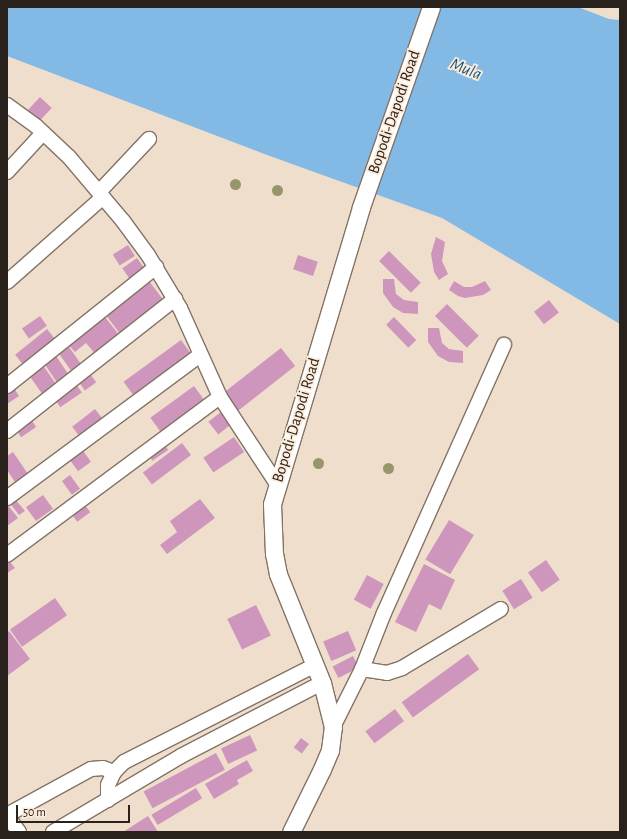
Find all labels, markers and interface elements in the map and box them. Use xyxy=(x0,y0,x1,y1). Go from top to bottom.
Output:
street label: Bopodi-Dapodi Road xyxy=(364,48,424,176)
water label: Mula xyxy=(447,54,485,84)
street label: Bopodi-Dapodi Road xyxy=(268,355,324,485)
scale bar xyxy=(18,797,132,823)
text: 50 m xyxy=(23,806,46,818)

